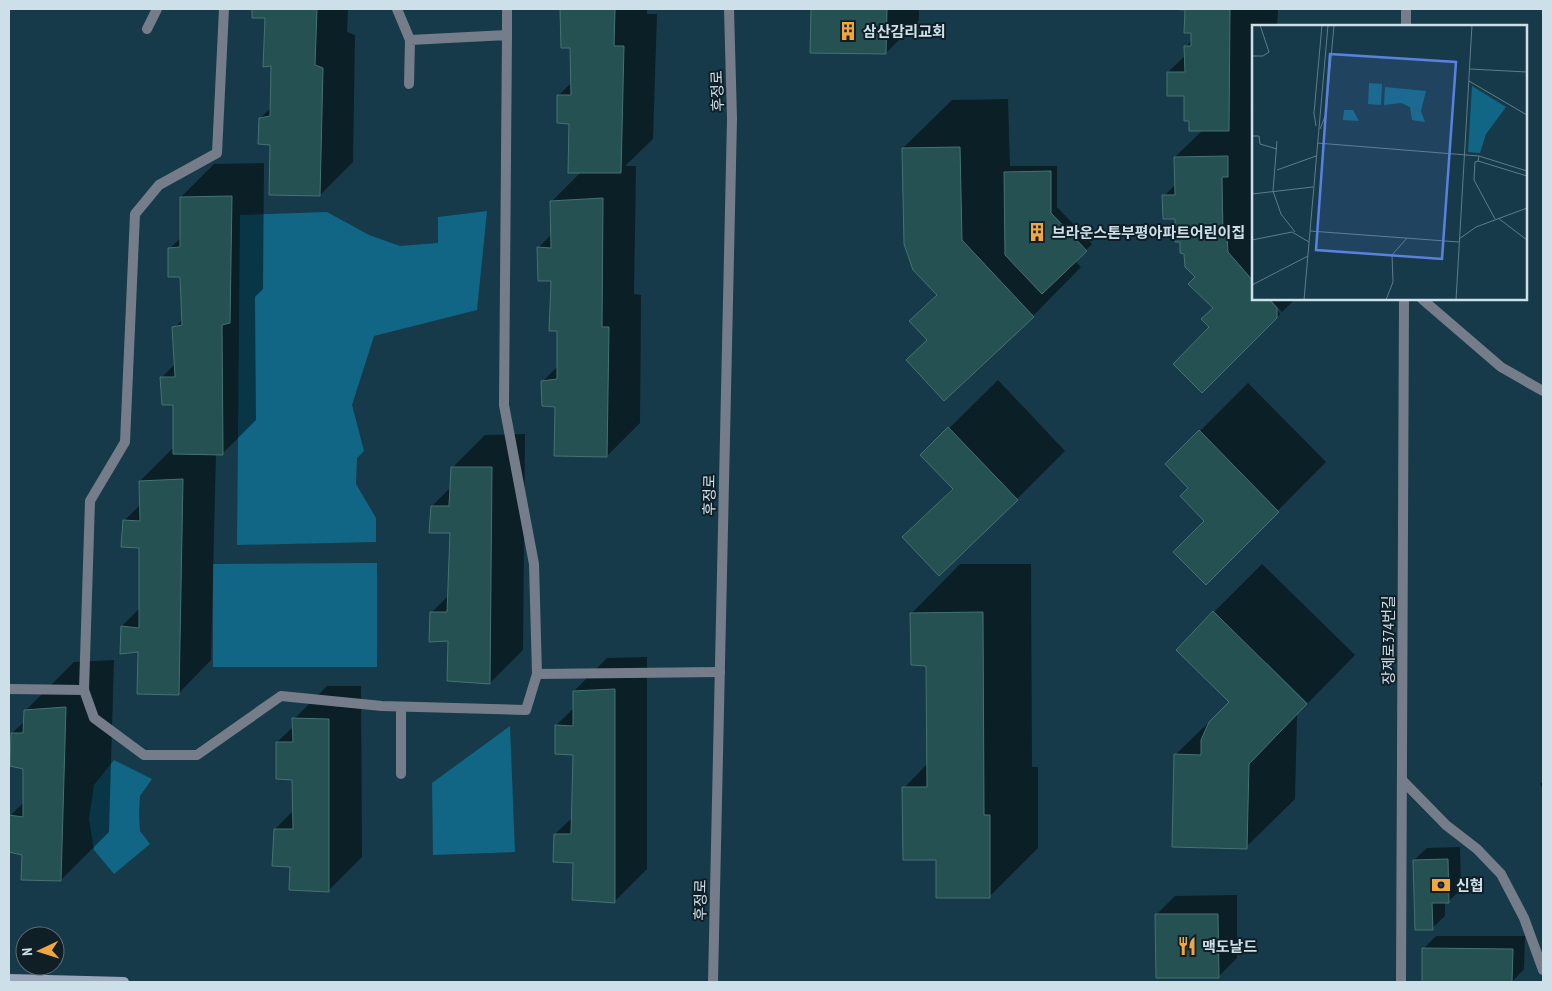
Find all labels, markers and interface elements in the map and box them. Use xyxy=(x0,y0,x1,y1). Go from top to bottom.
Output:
building icon: 삼산감리교회 xyxy=(837,20,859,42)
place label: 삼산감리교회 xyxy=(863,22,946,41)
inset map xyxy=(1252,25,1527,300)
street label: 후정로 xyxy=(707,70,727,112)
building icon: 브라운스톤부평아파트어린이집 xyxy=(1026,221,1048,243)
place label: 브라운스톤부평아파트어린이집 xyxy=(1052,223,1245,242)
street label: 후정로 xyxy=(699,474,719,516)
street label: 장제로374번길 xyxy=(1379,595,1398,685)
bank icon: 신협 xyxy=(1430,874,1452,896)
place label: 신협 xyxy=(1456,876,1484,895)
street label: 후정로 xyxy=(690,879,710,921)
north arrow xyxy=(15,926,65,976)
restaurant icon: 맥도날드 xyxy=(1176,935,1198,957)
place label: 맥도날드 xyxy=(1202,937,1257,956)
text: N xyxy=(18,948,36,956)

